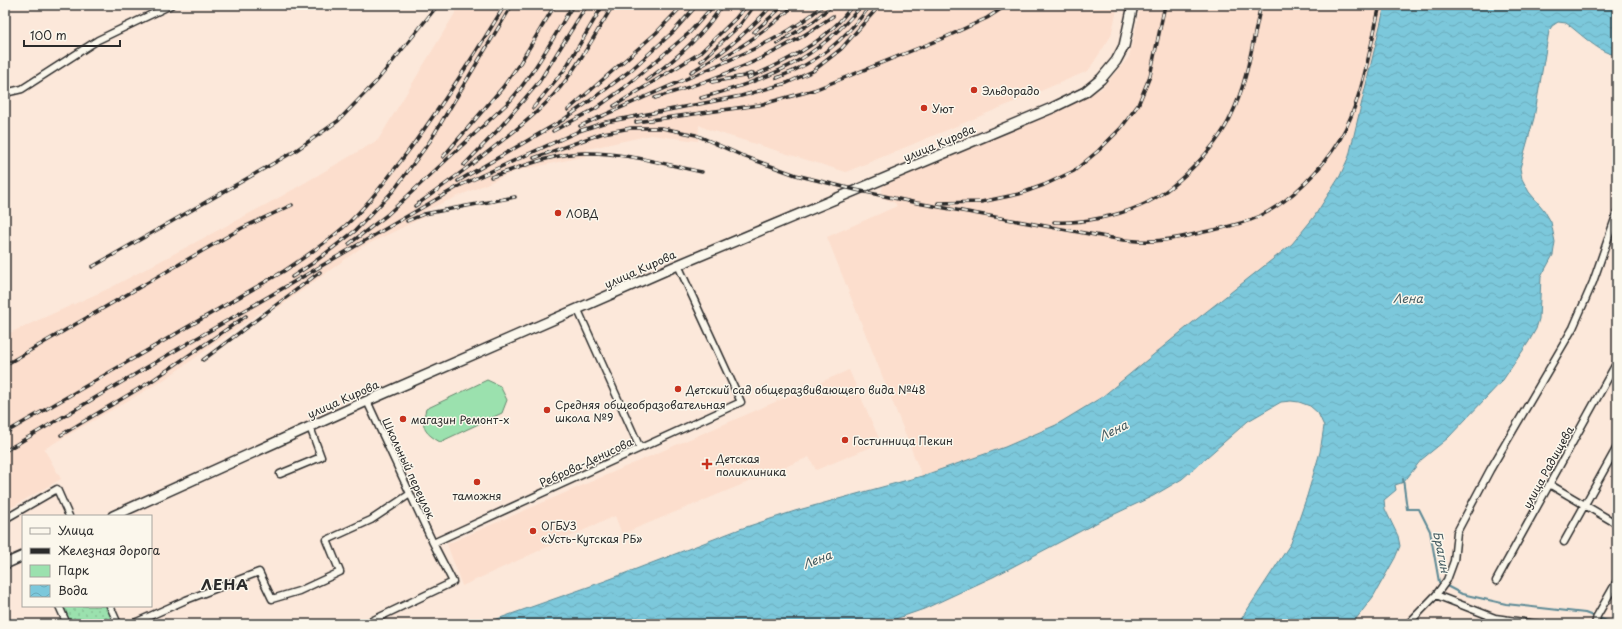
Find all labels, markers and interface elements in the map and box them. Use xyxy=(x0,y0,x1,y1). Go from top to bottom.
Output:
scale bar xyxy=(24,22,120,48)
text: 100 m xyxy=(30,26,67,44)
place label: Эльдорадо xyxy=(982,82,1039,99)
marker: Эльдорадо xyxy=(969,85,979,95)
place label: Уют xyxy=(932,100,955,117)
marker: Уют xyxy=(919,103,929,113)
street label: улица Кирова xyxy=(900,120,978,166)
place label: ЛОВД xyxy=(566,205,599,222)
marker: ЛОВД xyxy=(553,208,563,218)
street label: улица Кирова xyxy=(602,246,679,292)
water label: Лена xyxy=(1393,289,1423,307)
street label: улица Кирова xyxy=(305,376,382,422)
place label: Детский сад общеразвивающего вида №48 xyxy=(685,381,926,398)
marker: Детский сад общеразвивающего вида №48 xyxy=(673,384,683,394)
place label: Средняя общеобразовательная школа №9 xyxy=(555,396,726,426)
marker: Средняя общеобразовательная школа №9 xyxy=(542,405,552,415)
place label: магазин Ремонт-х xyxy=(411,411,509,428)
marker: магазин Ремонт-х xyxy=(398,414,408,424)
street label: Школьный переулок xyxy=(378,415,440,522)
water label: Лена xyxy=(1096,415,1131,445)
street label: улица Радищева xyxy=(1518,422,1578,511)
place label: Гостинница Пекин xyxy=(853,432,953,449)
street label: Реброва-Денисова xyxy=(536,433,636,491)
marker: Гостинница Пекин xyxy=(840,435,850,445)
place label: Детская поликлиника xyxy=(715,450,786,480)
marker: Детская поликлиника xyxy=(701,458,713,470)
marker: таможня xyxy=(472,477,482,487)
place label: таможня xyxy=(452,487,502,504)
legend xyxy=(22,515,152,607)
place label: ОГБУЗ «Усть-Кутская РБ» xyxy=(541,517,642,547)
text: Улица xyxy=(58,521,94,539)
marker: ОГБУЗ «Усть-Кутская РБ» xyxy=(528,526,538,536)
water label: Брагин xyxy=(1429,530,1455,576)
text: Железная дорога xyxy=(58,541,161,559)
water label: Лена xyxy=(800,545,835,573)
text: Парк xyxy=(58,561,90,579)
district label: ЛЕНА xyxy=(201,572,249,595)
text: Вода xyxy=(58,581,88,599)

